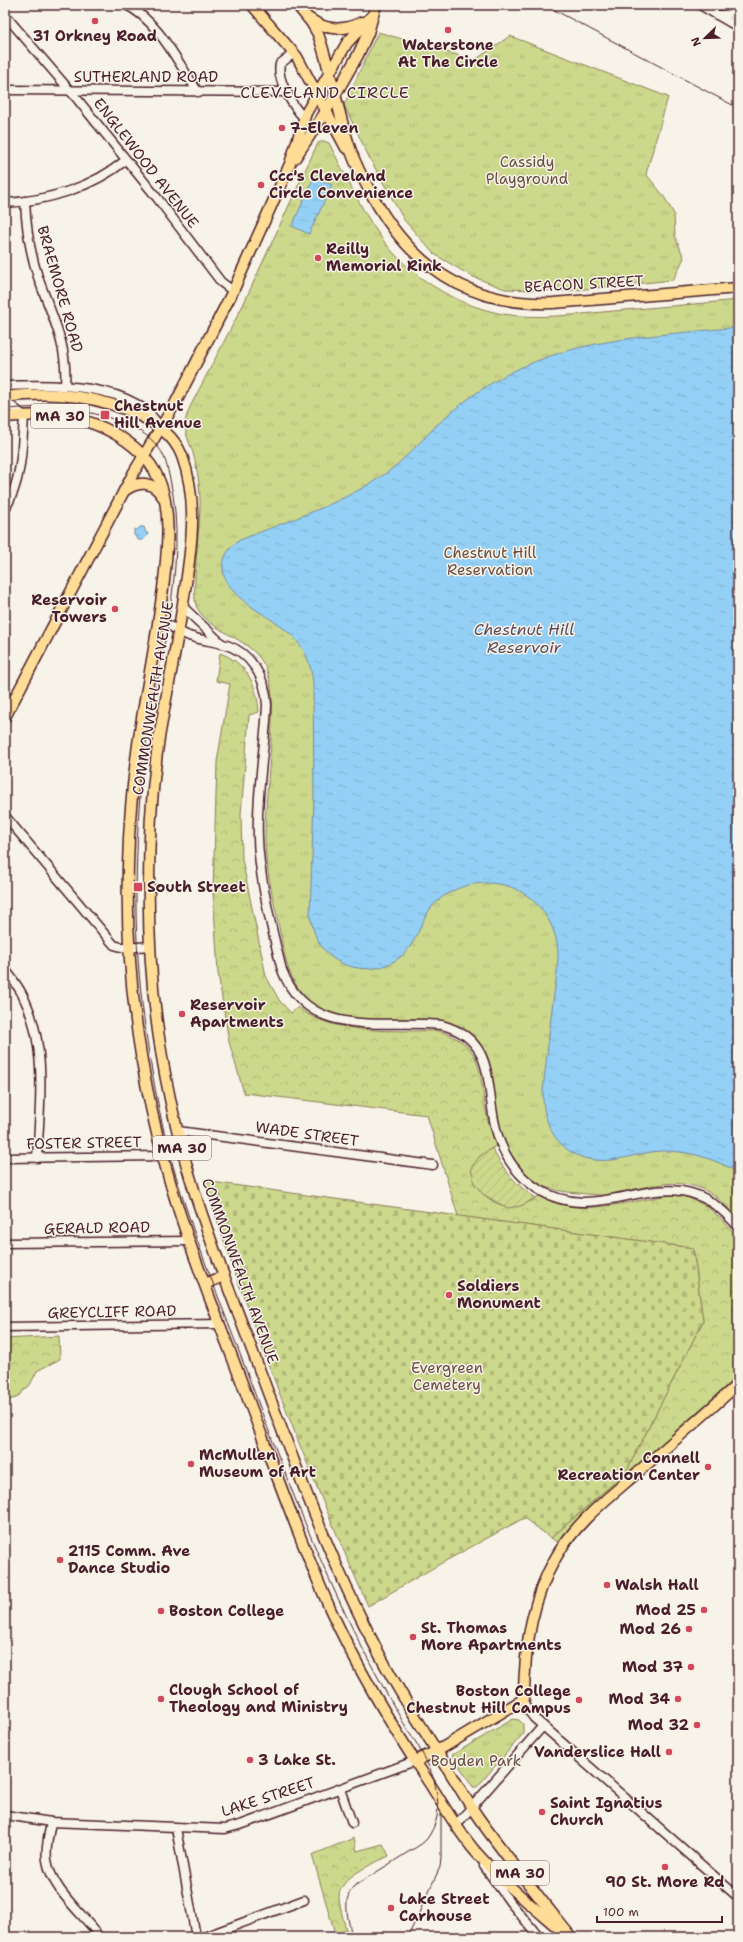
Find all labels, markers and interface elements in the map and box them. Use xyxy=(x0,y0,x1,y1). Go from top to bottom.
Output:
marker: 31 Orkney Road xyxy=(90,16,100,26)
north arrow xyxy=(685,18,725,58)
marker: Waterstone At The Circle xyxy=(443,25,453,35)
place label: 31 Orkney Road xyxy=(33,26,157,46)
place label: Waterstone At The Circle xyxy=(398,35,498,72)
text: N xyxy=(688,35,705,49)
street label: SUTHERLAND ROAD xyxy=(74,67,218,87)
district label: CLEVELAND CIRCLE xyxy=(240,82,410,103)
street label: ENGLEWOOD AVENUE xyxy=(89,94,203,232)
place label: 7-Eleven xyxy=(290,118,359,138)
marker: 7-Eleven xyxy=(277,123,287,133)
park label: Cassidy Playground xyxy=(486,152,569,189)
place label: Ccc's Cleveland Circle Convenience xyxy=(269,166,413,203)
marker: Ccc's Cleveland Circle Convenience xyxy=(256,180,266,190)
street label: BRAEMORE ROAD xyxy=(32,223,88,355)
place label: Reilly Memorial Rink xyxy=(326,239,442,276)
marker: Reilly Memorial Rink xyxy=(313,253,323,263)
street label: BEACON STREET xyxy=(524,271,644,297)
place label: Chestnut Hill Avenue xyxy=(114,396,202,433)
road number: MA 30 xyxy=(31,404,89,428)
marker: Chestnut Hill Avenue xyxy=(99,409,111,421)
park label: Chestnut Hill Reservation xyxy=(443,543,537,580)
place label: Reservoir Towers xyxy=(31,590,107,627)
street label: COMMONWEALTH AVENUE xyxy=(128,600,178,796)
marker: Reservoir Towers xyxy=(110,604,120,614)
water label: Chestnut Hill Reservoir xyxy=(474,619,574,658)
place label: South Street xyxy=(147,877,246,897)
marker: South Street xyxy=(132,881,144,893)
place label: Reservoir Apartments xyxy=(190,995,284,1032)
marker: Reservoir Apartments xyxy=(177,1009,187,1019)
street label: WADE STREET xyxy=(254,1117,360,1151)
street label: FOSTER STREET xyxy=(26,1132,142,1154)
road number: MA 30 xyxy=(153,1136,211,1160)
street label: COMMONWEALTH AVENUE xyxy=(197,1175,283,1367)
street label: GERALD ROAD xyxy=(44,1217,150,1239)
place label: Soldiers Monument xyxy=(457,1276,541,1313)
marker: Soldiers Monument xyxy=(444,1290,454,1300)
street label: GREYCLIFF ROAD xyxy=(48,1301,176,1323)
park label: Evergreen Cemetery xyxy=(411,1358,483,1395)
place label: McMullen Museum of Art xyxy=(199,1445,316,1482)
place label: Connell Recreation Center xyxy=(557,1448,700,1485)
marker: McMullen Museum of Art xyxy=(186,1459,196,1469)
marker: Connell Recreation Center xyxy=(703,1462,713,1472)
place label: 2115 Comm. Ave Dance Studio xyxy=(68,1541,190,1578)
marker: 2115 Comm. Ave Dance Studio xyxy=(55,1555,65,1565)
place label: Walsh Hall xyxy=(615,1575,699,1595)
marker: Walsh Hall xyxy=(602,1580,612,1590)
place label: Mod 25 xyxy=(635,1600,696,1620)
place label: Boston College xyxy=(169,1601,284,1621)
marker: Mod 25 xyxy=(699,1605,709,1615)
marker: Boston College xyxy=(156,1606,166,1616)
place label: St. Thomas More Apartments xyxy=(421,1618,562,1655)
place label: Mod 26 xyxy=(620,1619,681,1639)
marker: Mod 26 xyxy=(684,1624,694,1634)
marker: St. Thomas More Apartments xyxy=(408,1632,418,1642)
place label: Mod 37 xyxy=(622,1657,683,1677)
marker: Mod 37 xyxy=(686,1662,696,1672)
place label: Clough School of Theology and Ministry xyxy=(169,1680,348,1717)
place label: Boston College Chestnut Hill Campus xyxy=(406,1681,571,1718)
place label: Mod 34 xyxy=(608,1689,670,1709)
marker: Clough School of Theology and Ministry xyxy=(156,1694,166,1704)
marker: Mod 34 xyxy=(673,1694,683,1704)
marker: Boston College Chestnut Hill Campus xyxy=(574,1695,584,1705)
place label: Mod 32 xyxy=(628,1715,689,1735)
marker: Mod 32 xyxy=(692,1720,702,1730)
place label: Vanderslice Hall xyxy=(534,1742,661,1762)
marker: Vanderslice Hall xyxy=(664,1747,674,1757)
place label: 3 Lake St. xyxy=(258,1750,336,1770)
park label: Boyden Park xyxy=(431,1751,521,1771)
marker: 3 Lake St. xyxy=(245,1755,255,1765)
street label: LAKE STREET xyxy=(219,1772,317,1822)
place label: Saint Ignatius Church xyxy=(550,1793,662,1830)
marker: Saint Ignatius Church xyxy=(537,1807,547,1817)
road number: MA 30 xyxy=(491,1861,549,1885)
marker: 90 St. More Rd xyxy=(660,1862,670,1872)
place label: 90 St. More Rd xyxy=(605,1872,725,1892)
place label: Lake Street Carhouse xyxy=(399,1889,489,1926)
scale bar xyxy=(597,1898,722,1924)
marker: Lake Street Carhouse xyxy=(386,1903,396,1913)
text: 100 m xyxy=(603,1904,639,1920)

